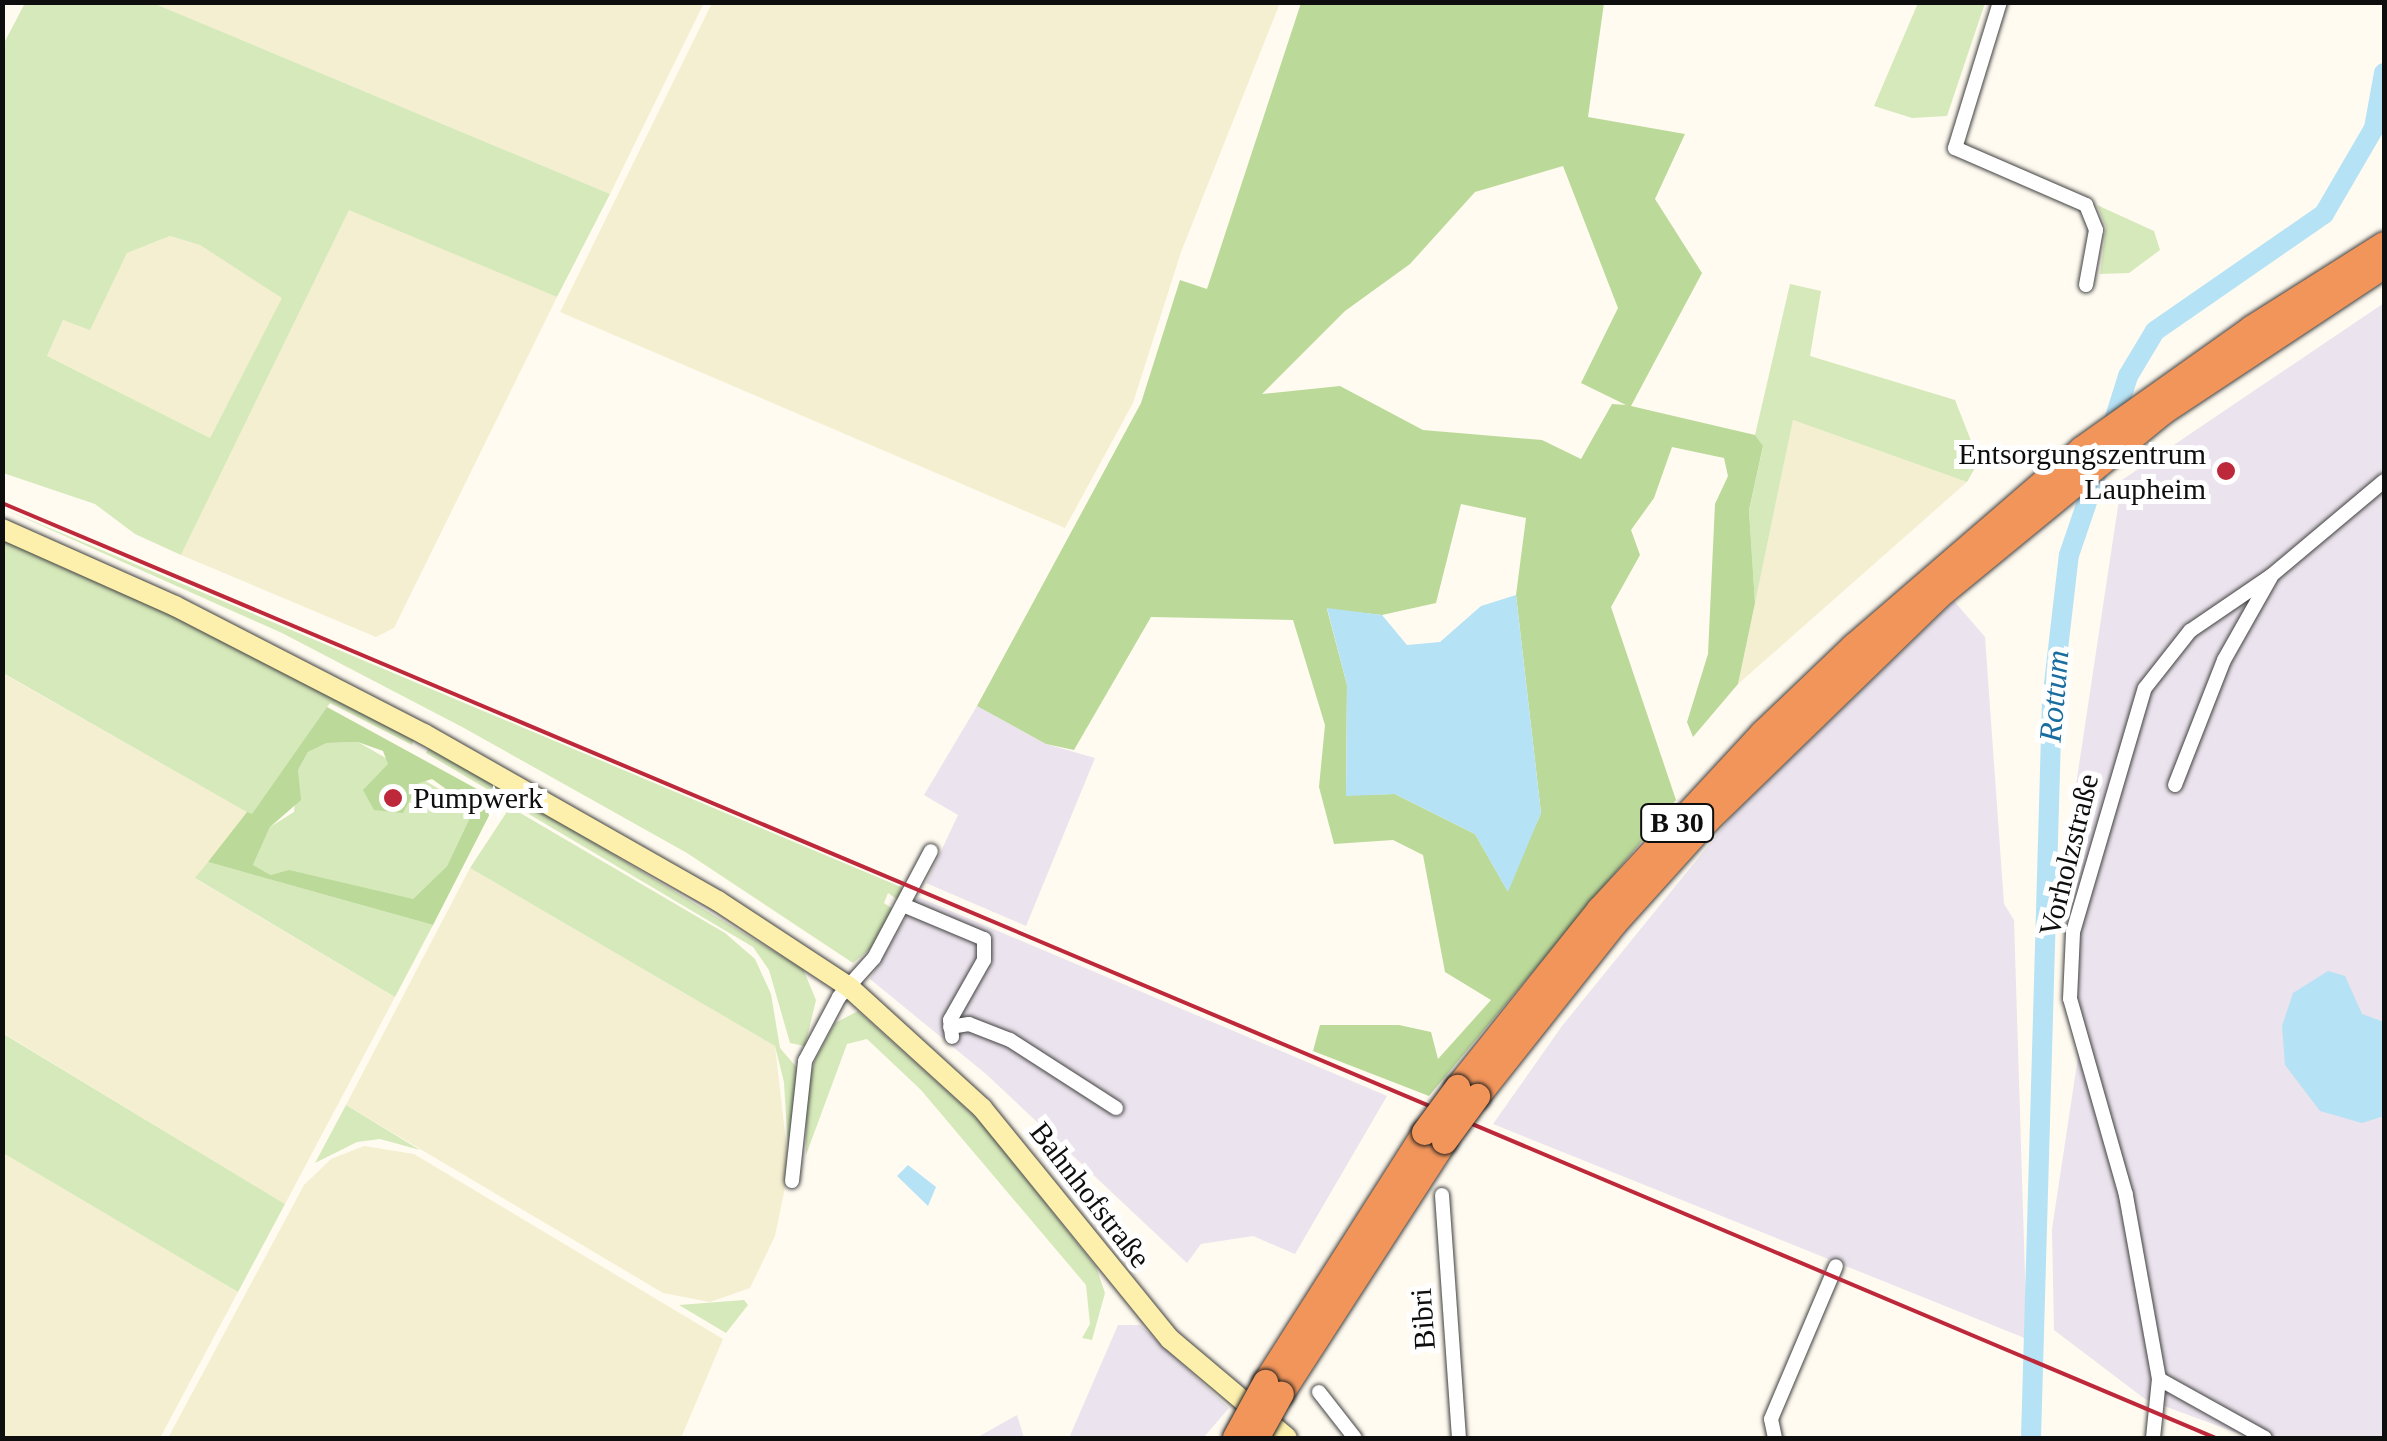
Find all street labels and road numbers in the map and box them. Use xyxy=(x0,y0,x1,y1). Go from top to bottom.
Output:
street label: Vorholzstraße xyxy=(2031,770,2107,940)
road number: B 30 xyxy=(1640,800,1714,846)
street label: Bahnhofstraße xyxy=(1022,1115,1158,1275)
street label: Bibri xyxy=(1403,1287,1443,1351)

